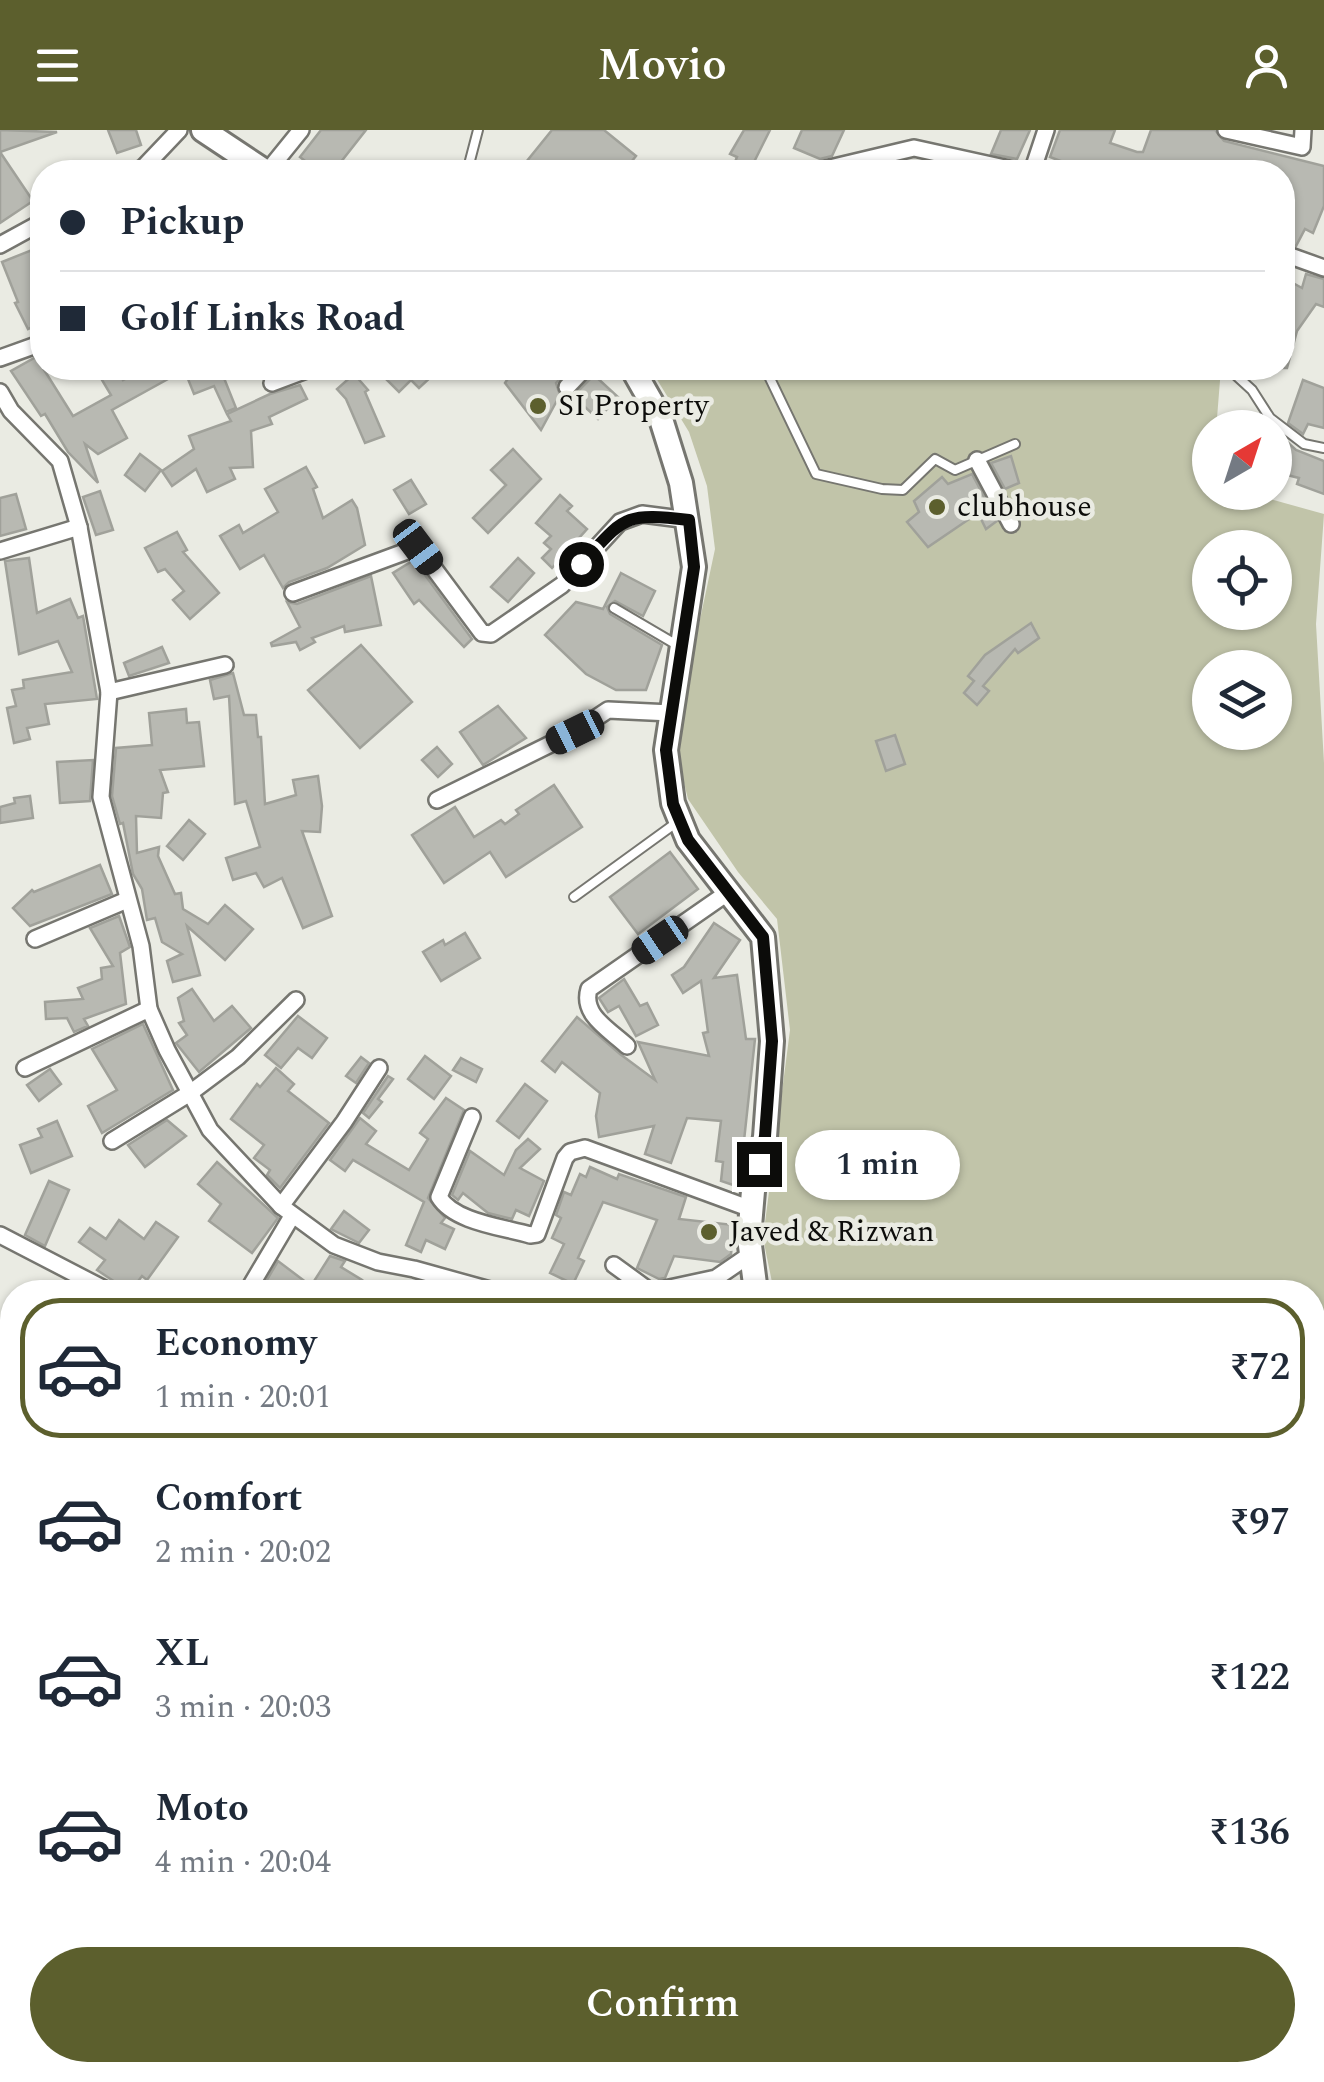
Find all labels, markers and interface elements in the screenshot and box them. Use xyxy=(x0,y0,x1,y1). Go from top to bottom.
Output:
text: Movio xyxy=(597,31,727,100)
icon: menu xyxy=(30,38,85,93)
icon: person xyxy=(1239,38,1294,93)
text: Pickup xyxy=(120,194,244,252)
text: Golf Links Road xyxy=(120,290,405,348)
place label: SI Property xyxy=(558,383,710,429)
marker: SI Property xyxy=(527,395,549,417)
north arrow xyxy=(1192,410,1292,510)
map controls xyxy=(1192,410,1292,750)
place label: clubhouse xyxy=(957,484,1092,530)
marker: clubhouse xyxy=(926,496,948,518)
car xyxy=(388,514,448,580)
button: locate xyxy=(1192,530,1292,630)
route start xyxy=(559,542,604,587)
button: layers xyxy=(1192,650,1292,750)
car xyxy=(541,705,609,759)
car xyxy=(627,911,693,969)
callout: 1 min xyxy=(794,1129,959,1199)
text: 1 min xyxy=(836,1140,919,1189)
route end xyxy=(737,1142,782,1187)
place label: Javed & Rizwan xyxy=(729,1209,934,1255)
marker: Javed & Rizwan xyxy=(698,1221,720,1243)
text: Economy xyxy=(155,1315,316,1373)
icon: car xyxy=(35,1323,125,1413)
text: ₹72 xyxy=(1229,1339,1290,1397)
text: 1 min · 20:01 xyxy=(155,1373,331,1422)
text: Comfort xyxy=(155,1470,302,1528)
icon: car xyxy=(35,1478,125,1568)
text: ₹97 xyxy=(1229,1494,1290,1552)
text: 2 min · 20:02 xyxy=(155,1528,331,1577)
text: XL xyxy=(155,1625,209,1683)
icon: car xyxy=(35,1633,125,1723)
text: ₹122 xyxy=(1209,1649,1290,1707)
text: 3 min · 20:03 xyxy=(155,1683,331,1732)
text: Moto xyxy=(155,1780,249,1838)
icon: car xyxy=(35,1788,125,1878)
text: ₹136 xyxy=(1209,1804,1290,1862)
text: 4 min · 20:04 xyxy=(155,1838,331,1887)
button: Confirm xyxy=(30,1947,1295,2062)

